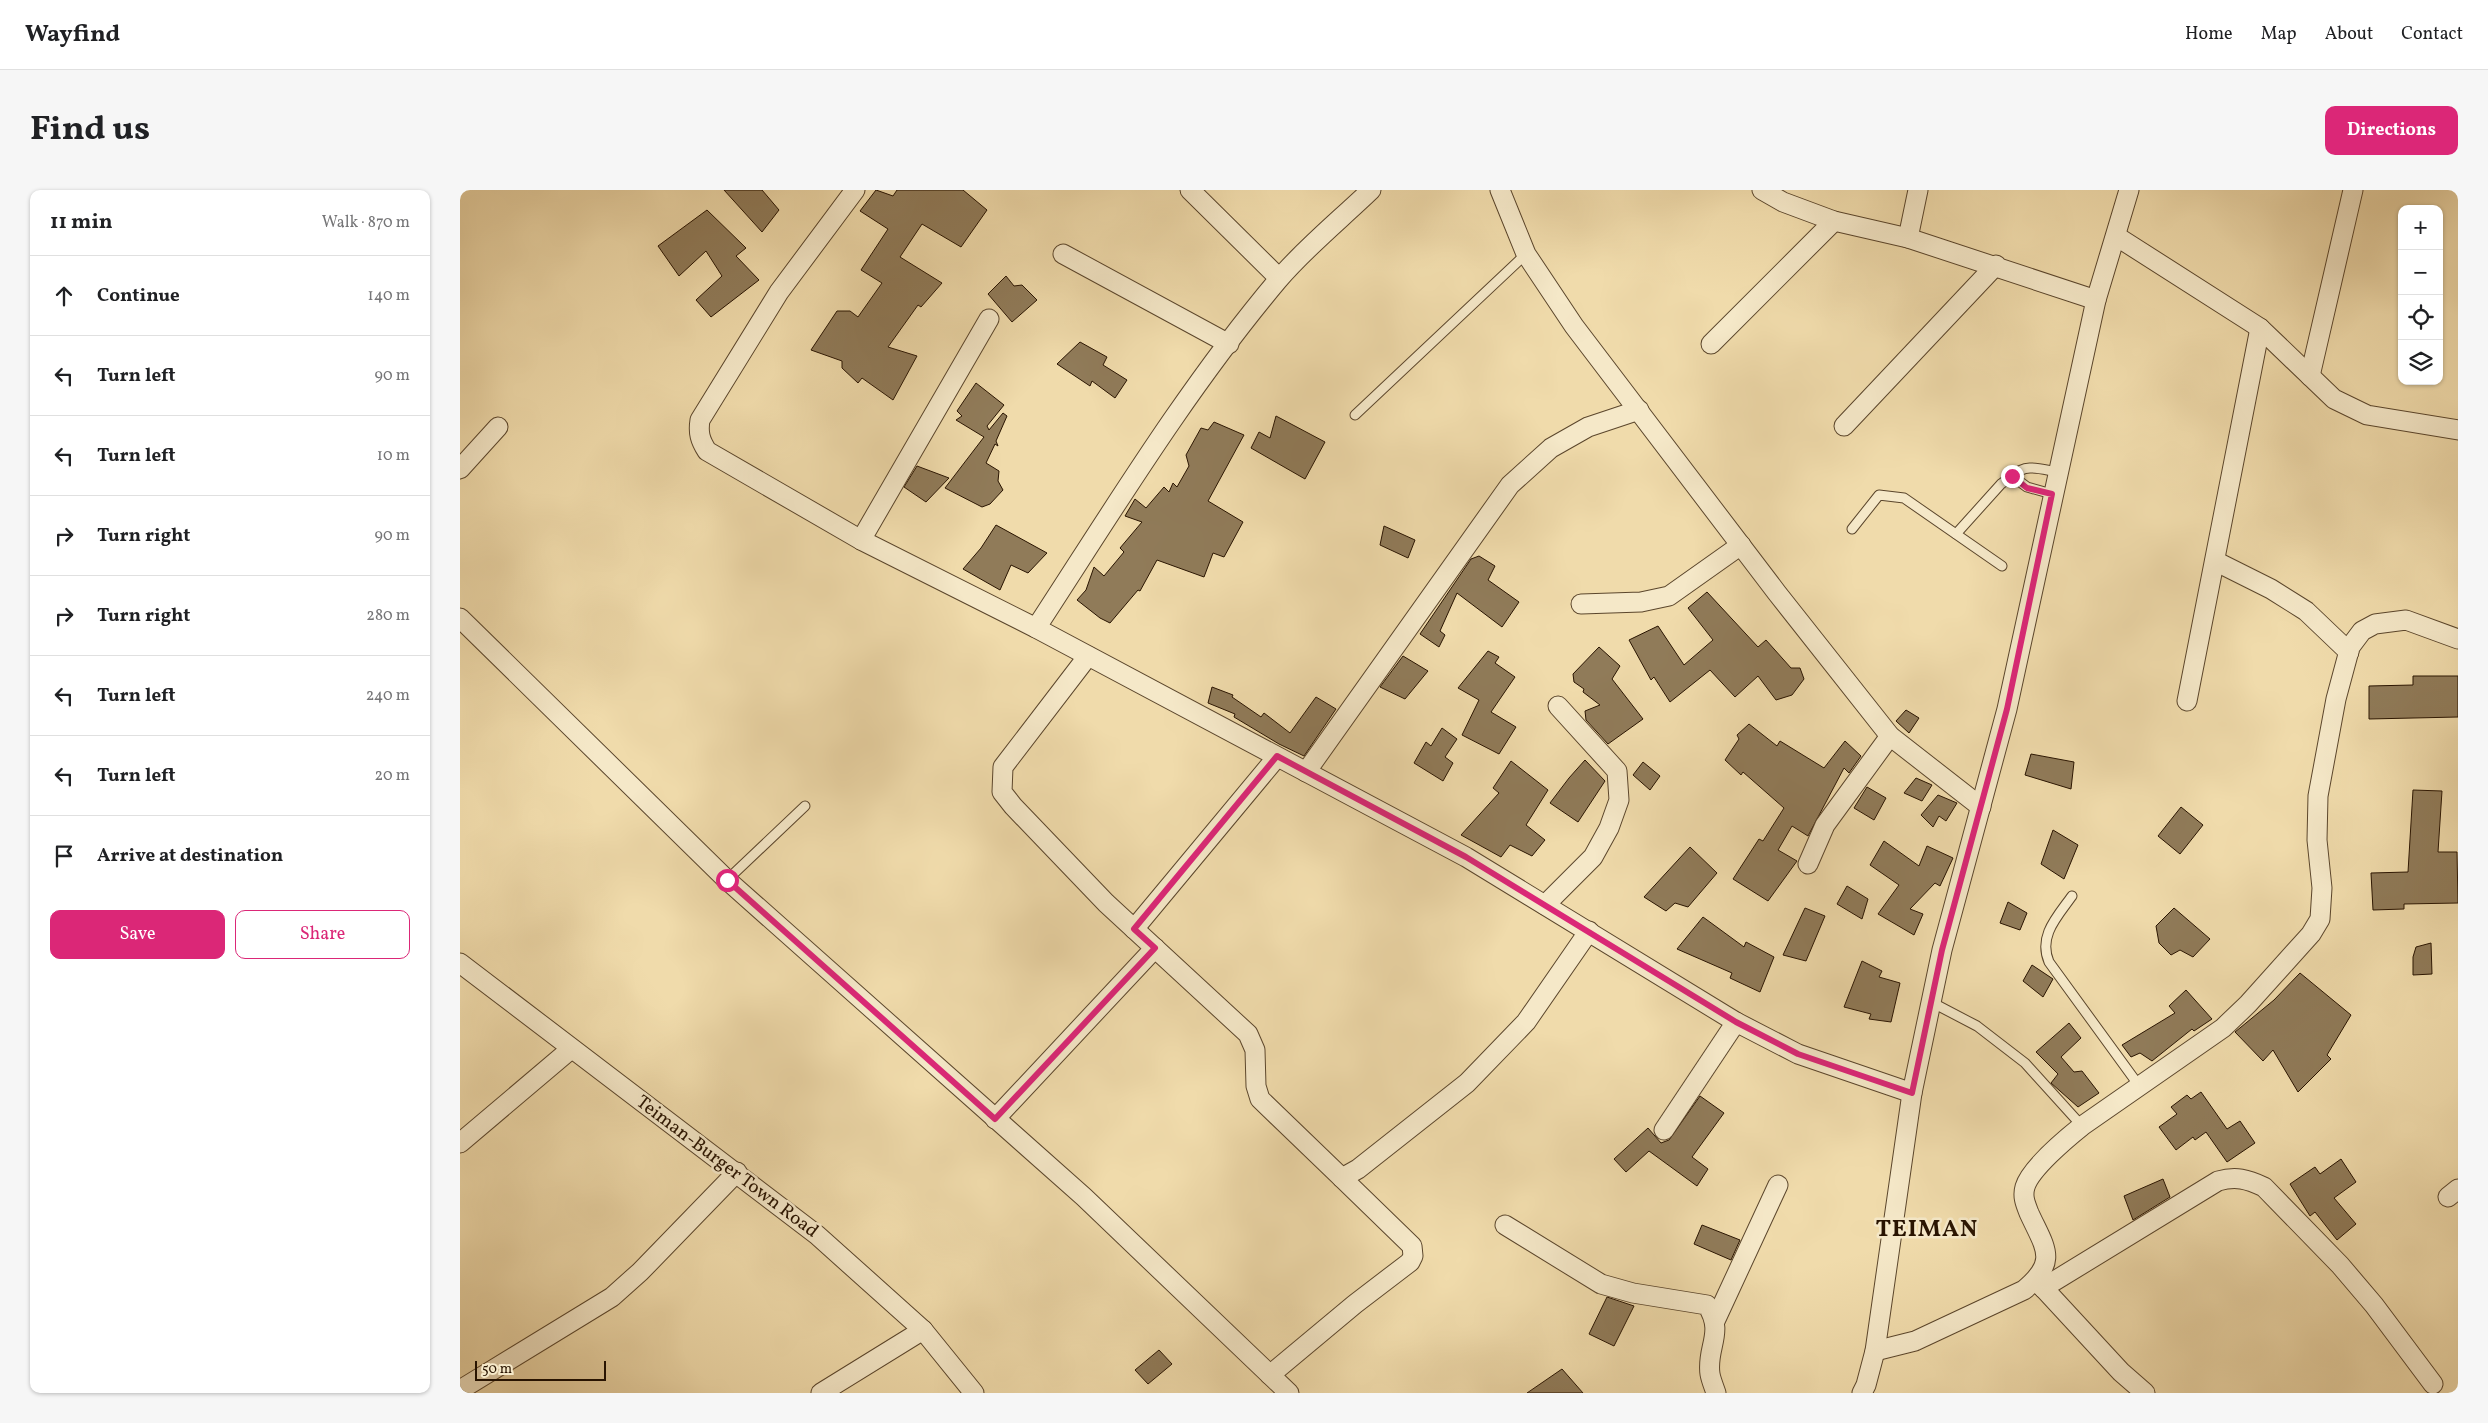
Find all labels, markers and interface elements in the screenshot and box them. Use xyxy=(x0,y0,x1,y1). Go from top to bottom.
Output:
text: Wayfind xyxy=(25,18,120,52)
text: Home xyxy=(2185,22,2233,47)
text: Map xyxy=(2261,22,2297,47)
text: About xyxy=(2325,22,2373,47)
text: Contact xyxy=(2401,22,2463,47)
text: Find us xyxy=(30,106,150,154)
button: Directions xyxy=(2325,106,2458,155)
map controls xyxy=(2398,205,2443,385)
button: + xyxy=(2398,205,2443,250)
text: 11 min xyxy=(50,208,113,237)
text: Walk · 870 m xyxy=(322,212,410,234)
button: − xyxy=(2398,250,2443,295)
icon: ahead xyxy=(50,282,78,310)
text: Continue xyxy=(97,283,180,309)
text: 140 m xyxy=(368,285,410,307)
button: locate xyxy=(2398,295,2443,340)
button: layers xyxy=(2398,340,2443,385)
icon: left xyxy=(50,362,78,390)
text: Turn left xyxy=(97,363,176,389)
text: 90 m xyxy=(374,365,410,387)
icon: left xyxy=(50,442,78,470)
text: Turn left xyxy=(97,443,176,469)
text: 10 m xyxy=(377,445,410,467)
route end xyxy=(2001,465,2024,488)
icon: right xyxy=(50,522,78,550)
text: Turn right xyxy=(97,523,190,549)
text: 90 m xyxy=(374,525,410,547)
icon: right xyxy=(50,602,78,630)
text: Turn right xyxy=(97,603,190,629)
text: 280 m xyxy=(366,605,410,627)
icon: left xyxy=(50,682,78,710)
text: Turn left xyxy=(97,683,176,709)
text: 240 m xyxy=(366,685,410,707)
icon: left xyxy=(50,762,78,790)
text: Turn left xyxy=(97,763,176,789)
text: 20 m xyxy=(375,765,410,787)
icon: arrive xyxy=(50,842,78,870)
text: Arrive at destination xyxy=(97,843,283,869)
route start xyxy=(716,869,739,892)
button: Save xyxy=(50,910,225,959)
button: Share xyxy=(235,910,410,959)
street label: Teiman-Burger Town Road xyxy=(630,1090,824,1244)
district label: TEIMAN xyxy=(1876,1213,1978,1247)
scale bar xyxy=(475,1358,606,1381)
text: 50 m xyxy=(482,1360,512,1379)

